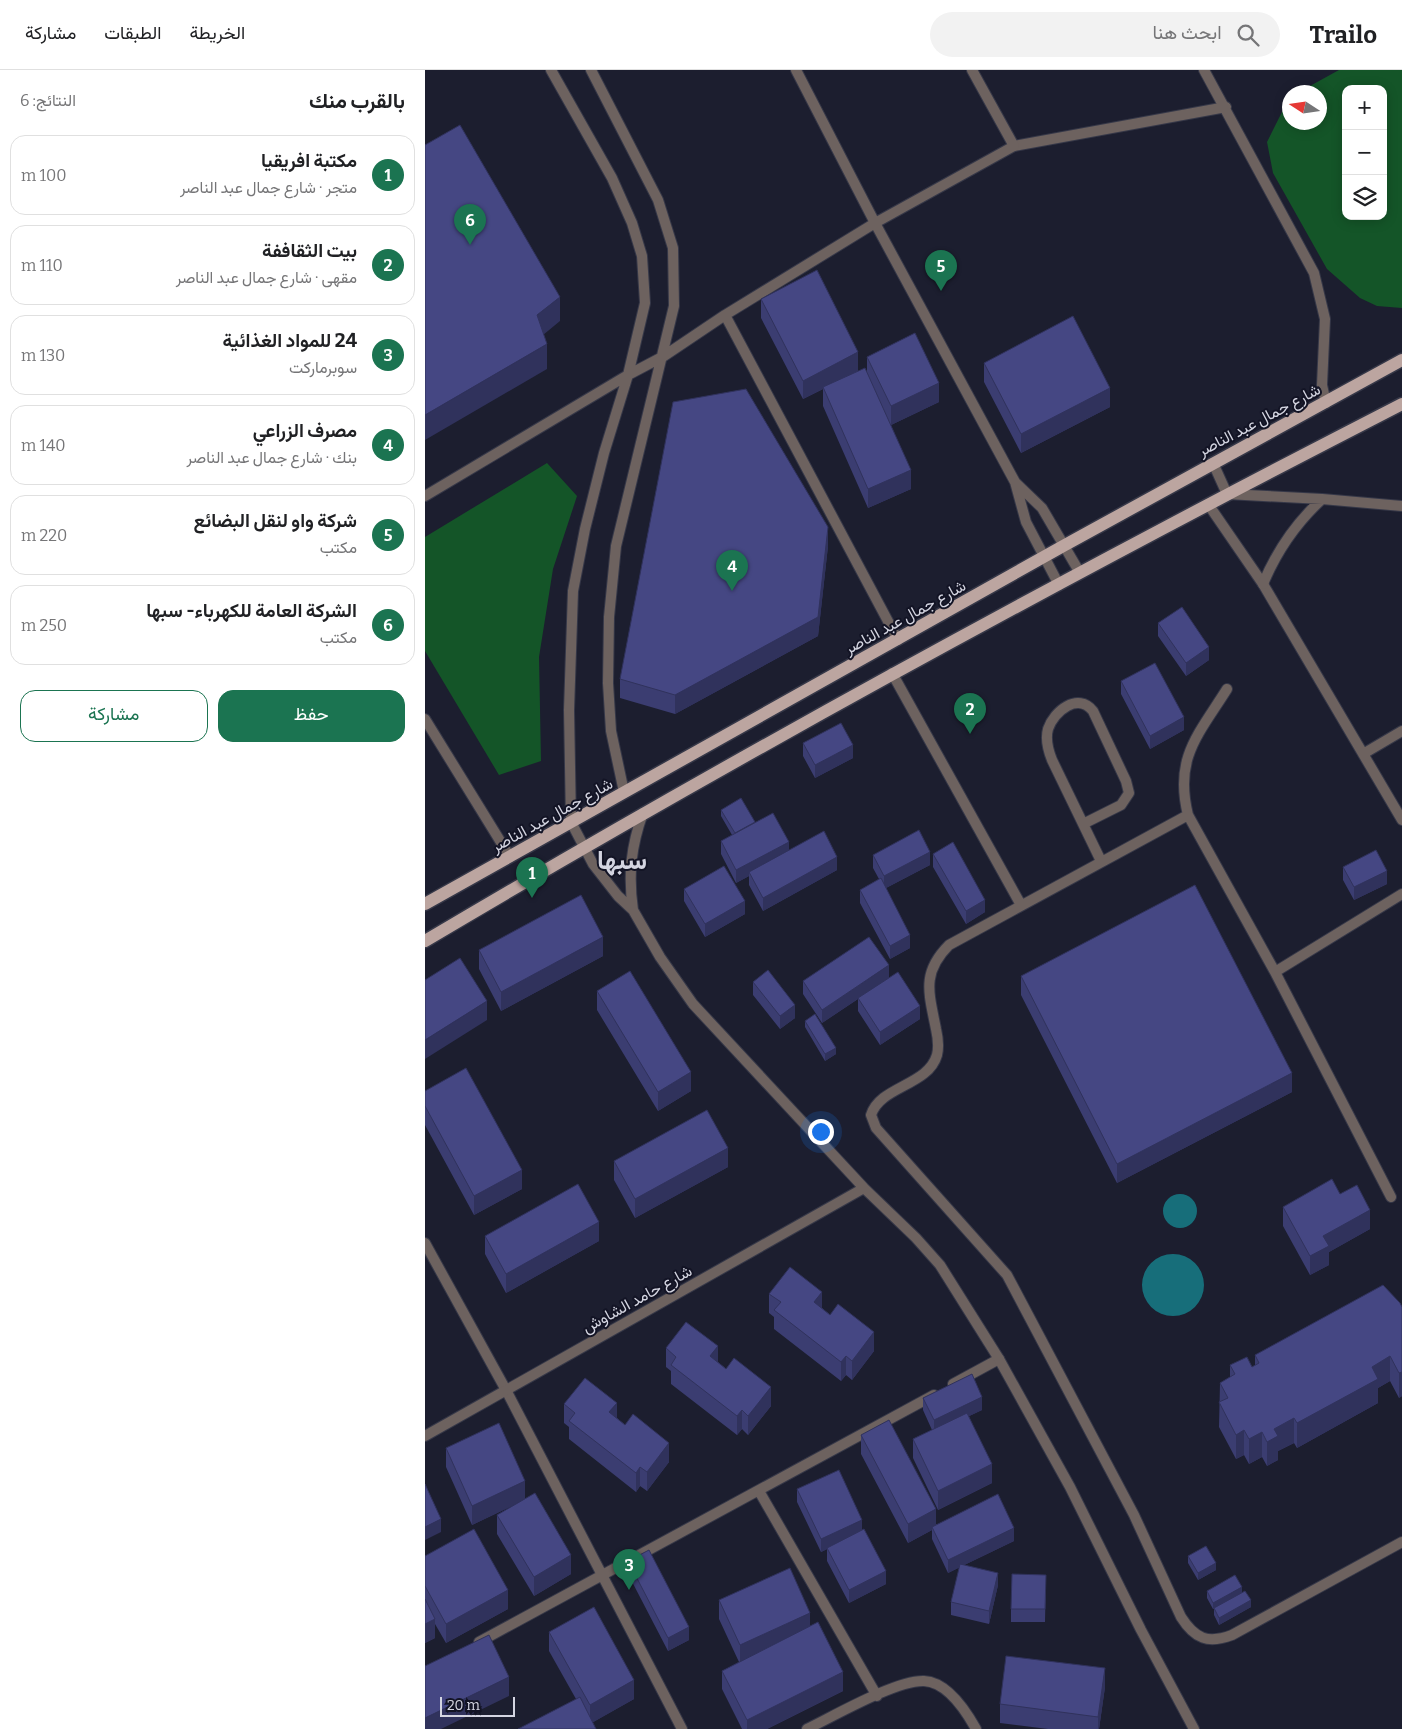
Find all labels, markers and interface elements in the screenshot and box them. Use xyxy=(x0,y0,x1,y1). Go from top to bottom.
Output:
search box xyxy=(930,12,1280,57)
text: ابحث هنا xyxy=(1153,21,1222,44)
icon: search xyxy=(1234,21,1262,49)
text: Trailo xyxy=(1310,21,1377,49)
text: مشاركة xyxy=(25,22,76,44)
text: الطبقات xyxy=(104,22,161,44)
text: الخريطة xyxy=(189,22,245,44)
north arrow xyxy=(1282,85,1327,130)
map controls xyxy=(1342,85,1387,220)
button: + xyxy=(1342,85,1387,130)
text: بالقرب منك xyxy=(309,88,405,114)
text: النتائج: 6 xyxy=(20,91,76,110)
button: − xyxy=(1342,130,1387,175)
text: مكتبة افريقيا xyxy=(261,149,357,172)
text: 100 m xyxy=(21,166,66,185)
text: 1 xyxy=(385,166,391,185)
button: layers xyxy=(1342,175,1387,220)
text: متجر · شارع جمال عبد الناصر xyxy=(180,178,357,197)
pin: 6 xyxy=(454,204,486,245)
text: بيت الثقاففة xyxy=(262,239,357,262)
pin: 5 xyxy=(925,250,957,291)
text: 110 m xyxy=(21,256,63,275)
text: 2 xyxy=(384,256,393,275)
text: مقهى · شارع جمال عبد الناصر xyxy=(176,268,357,287)
text: 24 للمواد الغذائية xyxy=(223,329,357,352)
text: 130 m xyxy=(21,346,65,365)
text: 3 xyxy=(383,346,393,365)
text: سوبرماركت xyxy=(289,358,357,377)
street label: شارع جمال عبد الناصر xyxy=(1194,380,1324,463)
text: مصرف الزراعي xyxy=(253,419,357,442)
text: 140 m xyxy=(21,436,66,455)
text: 4 xyxy=(383,436,393,455)
text: بنك · شارع جمال عبد الناصر xyxy=(187,448,357,467)
text: شركة واو لنقل البضائع xyxy=(194,509,357,532)
text: 220 m xyxy=(21,526,67,545)
text: 5 xyxy=(384,526,392,545)
text: مكتب xyxy=(320,538,357,557)
pin: 4 xyxy=(716,550,748,591)
street label: شارع جمال عبد الناصر xyxy=(840,576,970,660)
text: الشركة العامة للكهرباء- سبها xyxy=(146,599,357,622)
text: 250 m xyxy=(21,616,67,635)
text: 6 xyxy=(383,616,393,635)
text: مكتب xyxy=(320,628,357,647)
button: مشاركة xyxy=(20,690,208,742)
button: حفظ xyxy=(218,690,405,742)
pin: 2 xyxy=(954,693,986,734)
street label: شارع جمال عبد الناصر xyxy=(487,774,617,858)
district label: سبها xyxy=(597,845,647,876)
pin: 1 xyxy=(516,857,548,898)
your location xyxy=(808,1119,834,1145)
street label: شارع حامد الشاوش xyxy=(579,1261,696,1339)
pin: 3 xyxy=(613,1549,645,1590)
scale bar xyxy=(440,1694,515,1717)
text: 20 m xyxy=(447,1697,480,1714)

